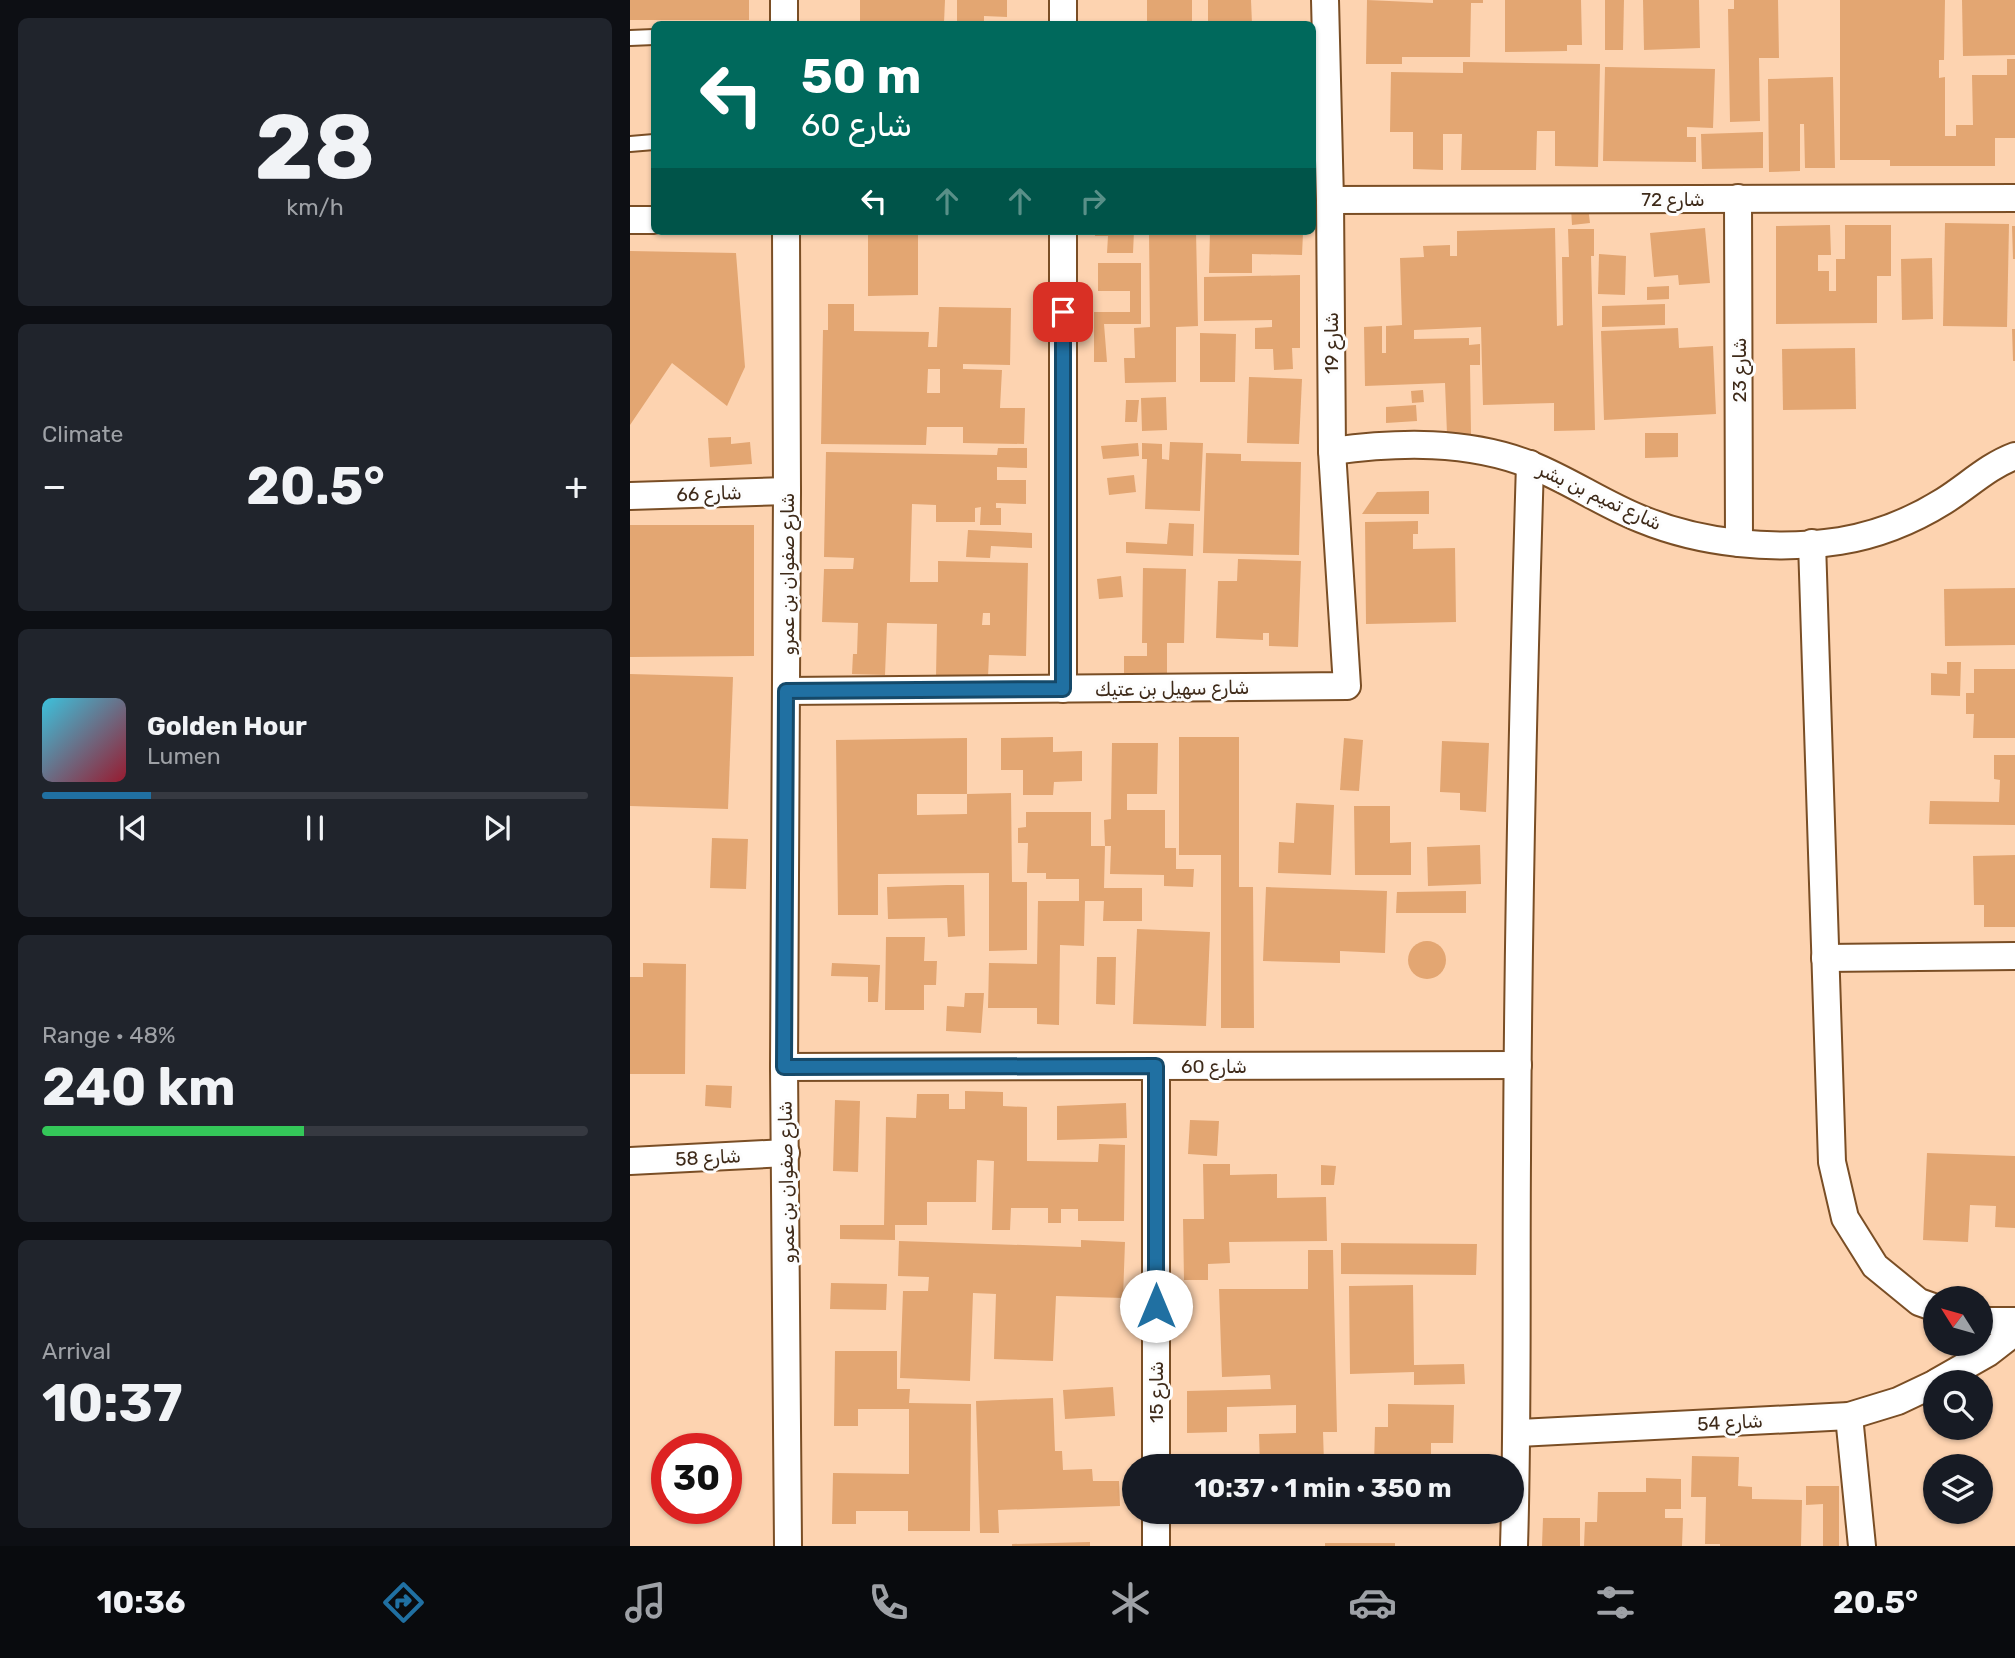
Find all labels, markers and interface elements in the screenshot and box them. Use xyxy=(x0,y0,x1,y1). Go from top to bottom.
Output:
text: 50 m xyxy=(801,47,921,105)
icon: left xyxy=(686,49,777,140)
text: 28 xyxy=(255,93,375,201)
text: شارع 60 xyxy=(801,106,912,144)
icon: left xyxy=(855,182,893,220)
icon: ahead xyxy=(928,182,966,220)
icon: ahead xyxy=(1001,182,1039,220)
icon: right xyxy=(1074,182,1112,220)
street label: شارع 72 xyxy=(1641,188,1705,213)
text: km/h xyxy=(286,193,344,221)
pin xyxy=(1033,282,1093,342)
icon: arrive xyxy=(1044,293,1082,331)
street label: شارع 19 xyxy=(1320,312,1345,374)
street label: شارع 23 xyxy=(1728,337,1753,403)
text: Climate xyxy=(42,420,123,448)
text: 20.5° xyxy=(246,455,385,517)
street label: شارع تميم بن بشر xyxy=(1532,457,1665,537)
text: − xyxy=(42,463,67,509)
text: + xyxy=(564,463,588,509)
street label: شارع 66 xyxy=(676,481,742,508)
street label: شارع صفوان بن عمرو xyxy=(776,493,801,655)
street label: شارع سهيل بن عتيك xyxy=(1095,676,1249,703)
text: Golden Hour xyxy=(147,711,307,742)
text: Lumen xyxy=(147,742,221,770)
icon: previous xyxy=(114,809,152,847)
icon: pause xyxy=(296,809,334,847)
icon: next xyxy=(478,809,516,847)
text: Range · 48% xyxy=(42,1021,176,1049)
street label: شارع 60 xyxy=(1181,1055,1247,1080)
text: 240 km xyxy=(42,1056,236,1118)
street label: شارع صفوان بن عمرو xyxy=(774,1100,801,1263)
street label: شارع 58 xyxy=(675,1144,742,1173)
position arrow xyxy=(1119,1269,1193,1343)
north arrow xyxy=(1923,1286,1993,1356)
map controls xyxy=(1923,1286,1993,1524)
text: Arrival xyxy=(42,1337,111,1365)
street label: شارع 15 xyxy=(1145,1361,1170,1423)
button: search xyxy=(1923,1370,1993,1440)
text: 10:37 xyxy=(42,1372,182,1434)
street label: شارع 54 xyxy=(1697,1409,1764,1438)
speed limit sign: 30 xyxy=(651,1433,742,1524)
button: layers xyxy=(1923,1454,1993,1524)
text: 10:37 · 1 min · 350 m xyxy=(1195,1473,1451,1504)
icon: directions xyxy=(379,1578,428,1627)
icon: music xyxy=(621,1578,670,1627)
icon: phone xyxy=(864,1578,913,1627)
icon: climate xyxy=(1106,1578,1155,1627)
icon: car xyxy=(1348,1578,1397,1627)
icon: filters xyxy=(1591,1578,1640,1627)
text: 10:36 xyxy=(97,1583,186,1621)
text: 20.5° xyxy=(1833,1583,1918,1621)

